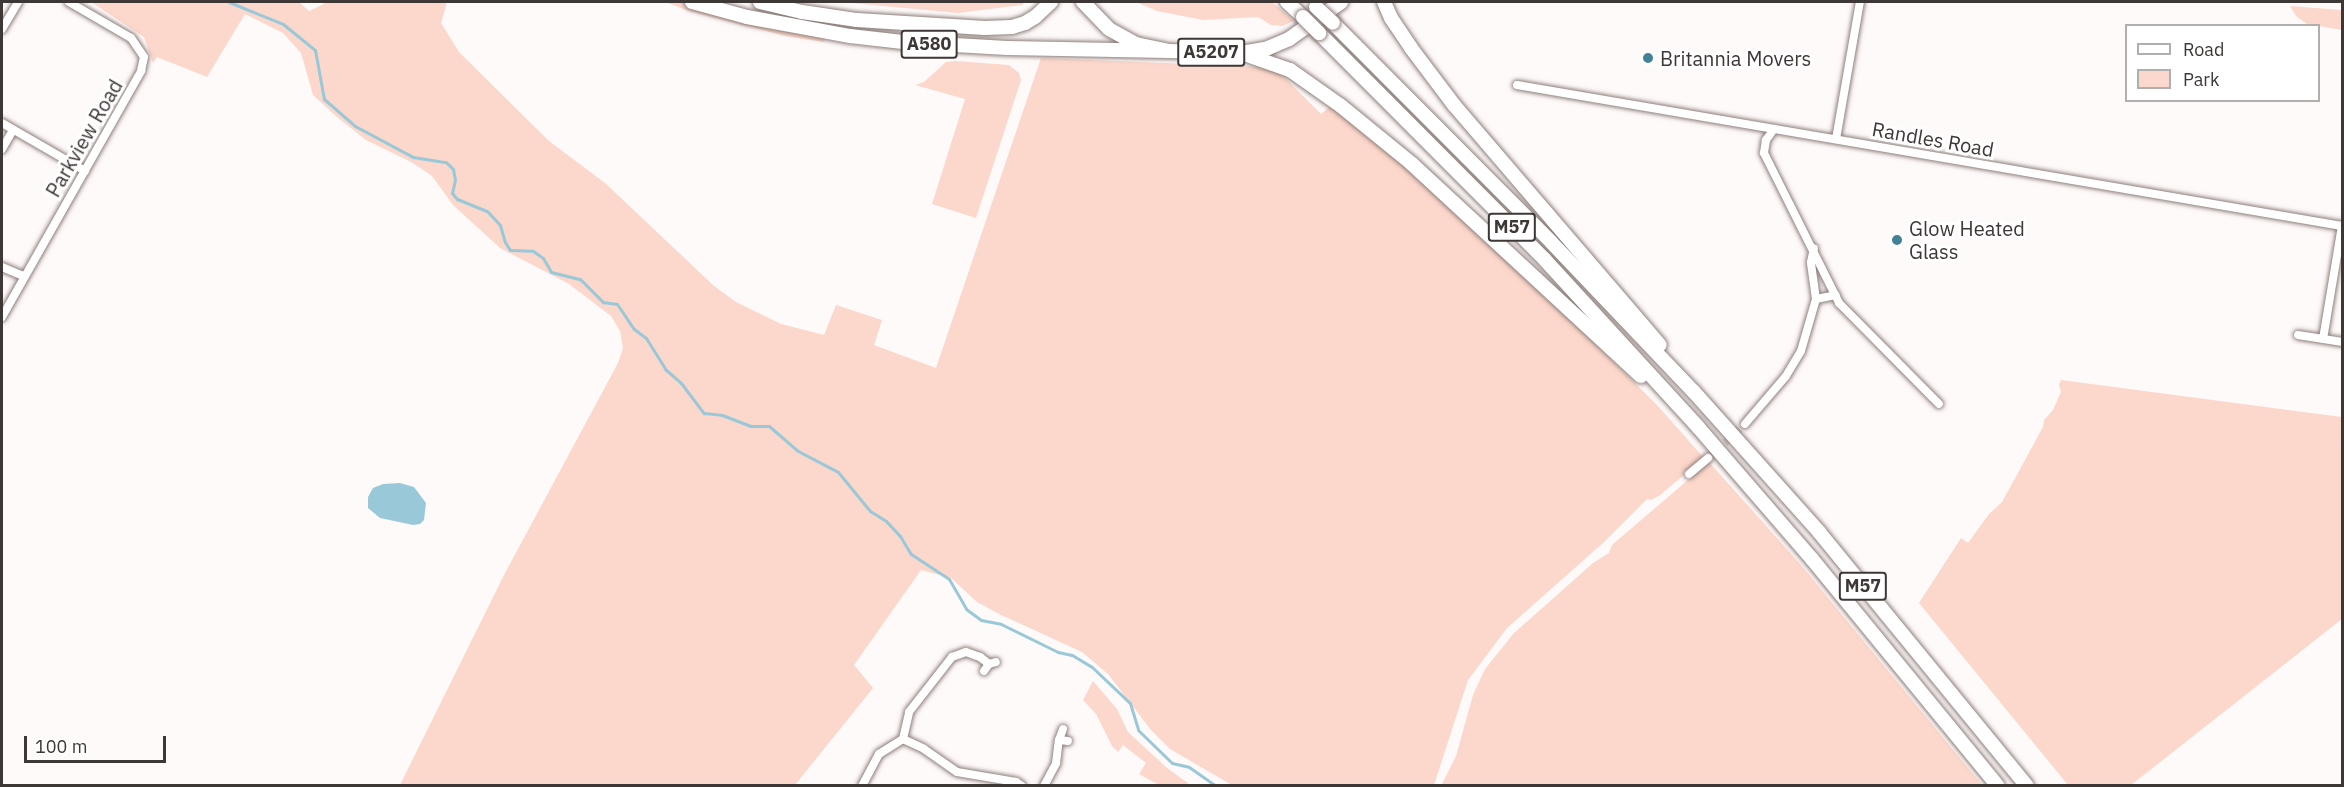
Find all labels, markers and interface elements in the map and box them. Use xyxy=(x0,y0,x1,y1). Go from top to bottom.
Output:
legend xyxy=(2125,24,2320,102)
road number: A580 xyxy=(900,29,958,59)
road number: A5207 xyxy=(1176,37,1246,67)
text: Road xyxy=(2183,38,2224,61)
place label: Britannia Movers xyxy=(1660,46,1811,70)
marker: Britannia Movers xyxy=(1641,51,1655,65)
text: Park xyxy=(2183,68,2219,91)
street label: Parkview Road xyxy=(41,75,127,201)
street label: Randles Road xyxy=(1870,116,1996,162)
road number: M57 xyxy=(1486,212,1538,242)
place label: Glow Heated Glass xyxy=(1909,216,2025,263)
marker: Glow Heated Glass xyxy=(1890,233,1904,247)
road number: M57 xyxy=(1838,571,1888,601)
scale bar xyxy=(27,724,170,762)
text: 100 m xyxy=(35,735,87,758)

